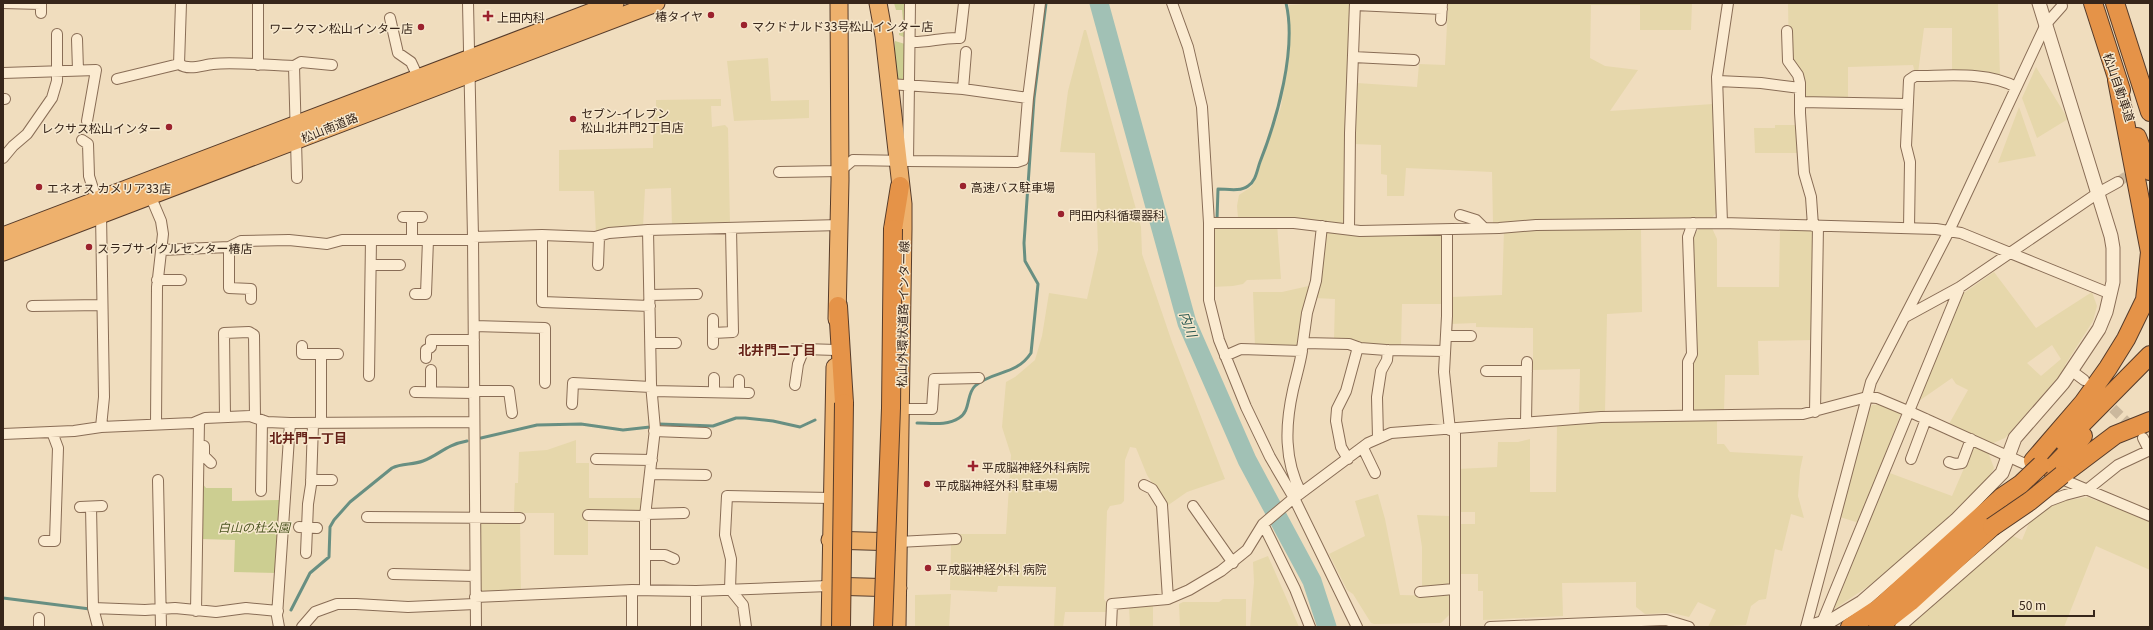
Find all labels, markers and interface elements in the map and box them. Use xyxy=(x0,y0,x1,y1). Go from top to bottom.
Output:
place label: 椿タイヤ xyxy=(655,7,703,24)
place label: 上田内科 xyxy=(497,8,545,25)
marker: 上田内科 xyxy=(482,10,494,22)
marker: 椿タイヤ xyxy=(706,10,716,20)
place label: マクドナルド33号松山インター店 xyxy=(752,17,933,34)
place label: ワークマン松山インター店 xyxy=(269,19,413,36)
marker: マクドナルド33号松山インター店 xyxy=(739,20,749,30)
marker: ワークマン松山インター店 xyxy=(416,22,426,32)
street label: 松山自動車道 xyxy=(2100,50,2140,124)
place label: セブン-イレブン 松山北井門2丁目店 xyxy=(581,104,684,135)
street label: 松山南道路 xyxy=(298,108,360,146)
marker: セブン-イレブン 松山北井門2丁目店 xyxy=(568,114,578,124)
place label: レクサス松山インター xyxy=(41,119,161,136)
marker: レクサス松山インター xyxy=(164,122,174,132)
place label: 高速バス駐車場 xyxy=(971,178,1055,195)
place label: エネオス カメリア33店 xyxy=(47,179,171,196)
marker: 高速バス駐車場 xyxy=(958,181,968,191)
marker: エネオス カメリア33店 xyxy=(34,182,44,192)
place label: 門田内科循環器科 xyxy=(1069,206,1165,223)
marker: 門田内科循環器科 xyxy=(1056,209,1066,219)
place label: スラブサイクルセンター椿店 xyxy=(97,239,252,256)
street label: 松山外環状道路 インター線 xyxy=(892,241,912,387)
marker: スラブサイクルセンター椿店 xyxy=(84,242,94,252)
water label: 内川 xyxy=(1176,309,1203,341)
district label: 北井門二丁目 xyxy=(738,340,816,359)
district label: 北井門一丁目 xyxy=(269,428,347,447)
place label: 平成脳神経外科病院 xyxy=(982,458,1090,475)
marker: 平成脳神経外科病院 xyxy=(967,460,979,472)
place label: 平成脳神経外科 駐車場 xyxy=(935,476,1058,493)
marker: 平成脳神経外科 駐車場 xyxy=(922,479,932,489)
park label: 白山の杜公園 xyxy=(218,518,292,535)
place label: 平成脳神経外科 病院 xyxy=(936,560,1047,577)
marker: 平成脳神経外科 病院 xyxy=(923,563,933,573)
scale bar xyxy=(2013,592,2094,618)
text: 50 m xyxy=(2019,596,2046,613)

